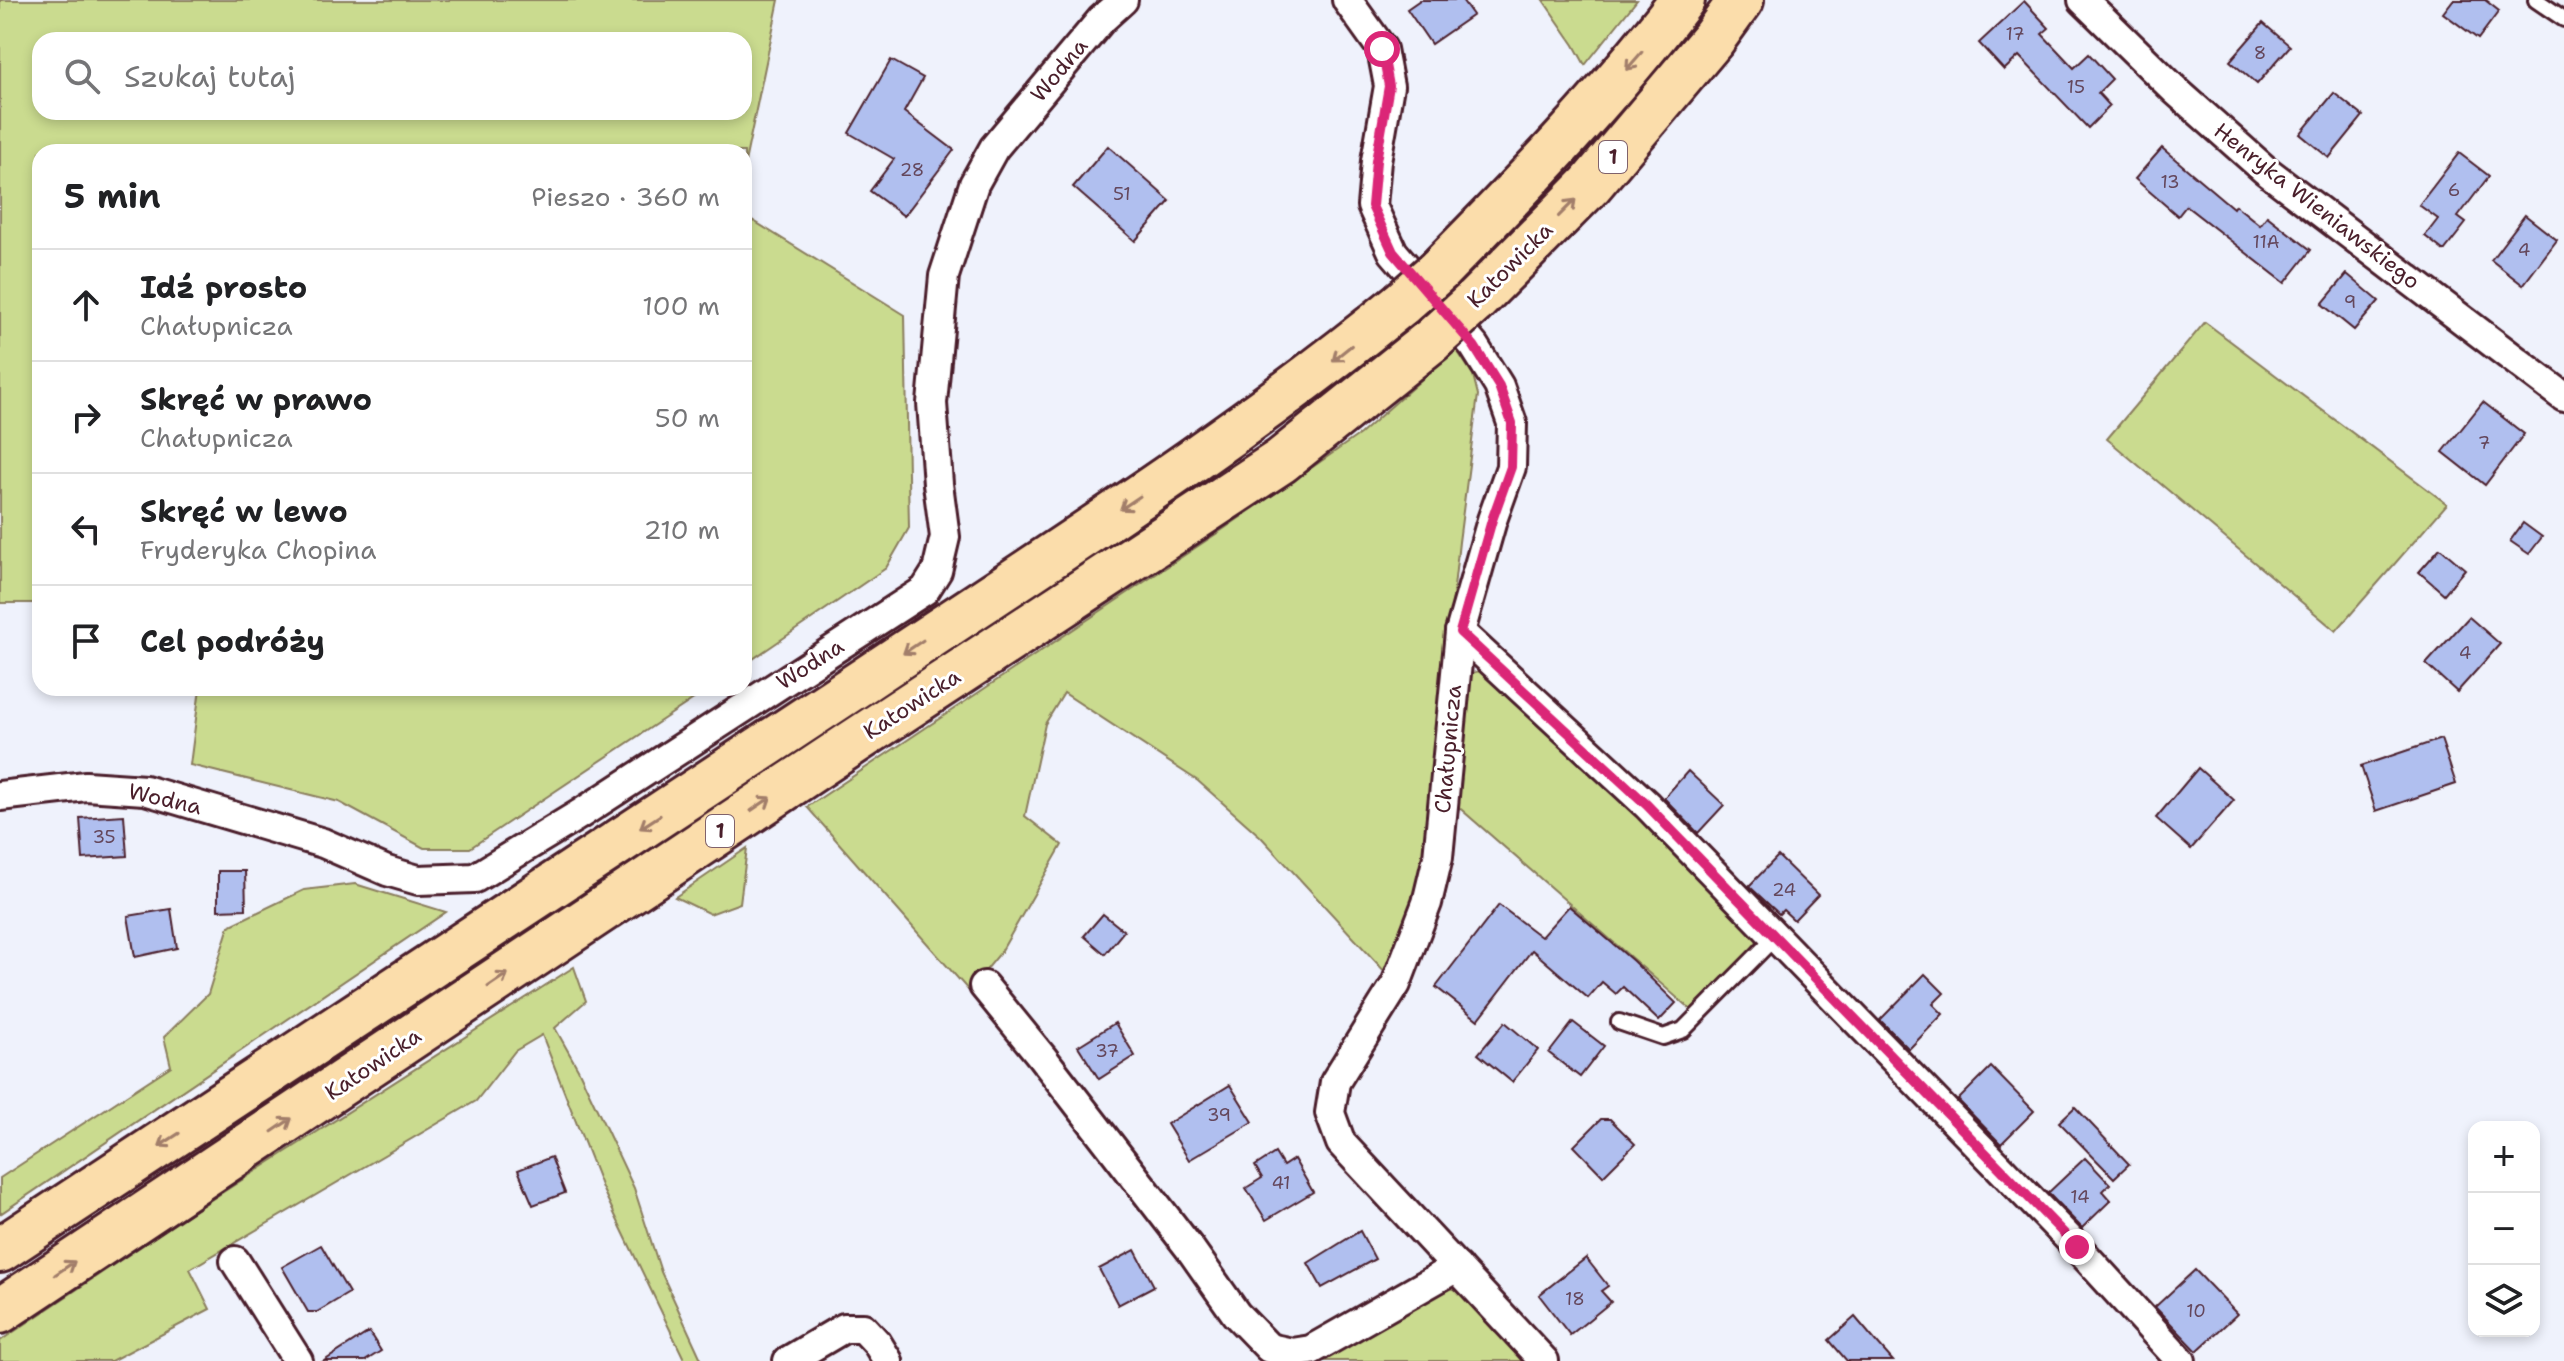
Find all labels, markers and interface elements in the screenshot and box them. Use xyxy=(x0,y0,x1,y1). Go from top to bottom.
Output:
house number: 17 xyxy=(2005,22,2025,46)
route start xyxy=(1364,31,1400,67)
search box xyxy=(32,32,752,120)
street label: Wodna xyxy=(1024,32,1094,108)
house number: 8 xyxy=(2254,41,2266,65)
one-way arrow xyxy=(1625,51,1643,71)
icon: search xyxy=(60,54,104,98)
text: Szukaj tutaj xyxy=(124,56,296,97)
house number: 15 xyxy=(2067,75,2085,99)
street label: Henryka Wieniawskiego xyxy=(2208,116,2426,296)
road number: 1 xyxy=(1599,141,1627,173)
house number: 28 xyxy=(900,158,924,182)
house number: 13 xyxy=(2160,170,2180,194)
text: 5 min xyxy=(64,173,161,219)
house number: 6 xyxy=(2448,178,2460,202)
text: Pieszo · 360 m xyxy=(531,179,720,214)
house number: 51 xyxy=(1113,182,1131,206)
one-way arrow xyxy=(1557,199,1576,218)
street label: Katowicka xyxy=(1461,216,1559,314)
house number: 11A xyxy=(2253,230,2279,254)
house number: 4 xyxy=(2518,238,2530,262)
text: Idź prosto xyxy=(140,267,307,308)
icon: ahead xyxy=(64,283,108,327)
text: 100 m xyxy=(642,288,720,323)
house number: 9 xyxy=(2344,290,2356,314)
text: Chałupnicza xyxy=(140,308,293,343)
one-way arrow xyxy=(1332,344,1352,362)
text: Skręć w prawo xyxy=(140,379,372,420)
icon: right xyxy=(64,395,108,439)
text: 50 m xyxy=(655,400,720,435)
text: Chałupnicza xyxy=(140,420,293,455)
house number: 7 xyxy=(2478,431,2490,455)
text: Skręć w lewo xyxy=(140,491,348,532)
one-way arrow xyxy=(1119,495,1141,512)
icon: left xyxy=(64,507,108,551)
text: 210 m xyxy=(643,512,720,547)
text: Fryderyka Chopina xyxy=(140,532,376,567)
icon: arrive xyxy=(64,619,108,663)
text: Cel podróży xyxy=(140,621,325,662)
street label: Wodna xyxy=(771,631,849,696)
one-way arrow xyxy=(903,639,925,656)
house number: 4 xyxy=(2459,641,2471,665)
street label: Katowicka xyxy=(858,662,966,746)
street label: Chałupnicza xyxy=(1428,683,1468,815)
street label: Wodna xyxy=(125,776,205,822)
one-way arrow xyxy=(749,796,771,813)
one-way arrow xyxy=(640,814,662,831)
road number: 1 xyxy=(706,815,734,847)
house number: 35 xyxy=(92,825,116,849)
house number: 24 xyxy=(1772,878,1796,902)
one-way arrow xyxy=(486,972,509,988)
street label: Katowicka xyxy=(319,1021,427,1107)
house number: 37 xyxy=(1095,1039,1119,1063)
house number: 39 xyxy=(1207,1103,1231,1127)
one-way arrow xyxy=(270,1116,292,1133)
map controls xyxy=(2468,1121,2540,1337)
button: + xyxy=(2468,1121,2540,1193)
one-way arrow xyxy=(158,1132,181,1148)
house number: 41 xyxy=(1271,1171,1291,1195)
house number: 14 xyxy=(2070,1185,2090,1209)
button: − xyxy=(2468,1193,2540,1265)
route end xyxy=(2059,1229,2095,1265)
one-way arrow xyxy=(53,1260,76,1276)
button: layers xyxy=(2468,1265,2540,1337)
house number: 18 xyxy=(1565,1287,1585,1311)
house number: 10 xyxy=(2186,1299,2206,1323)

